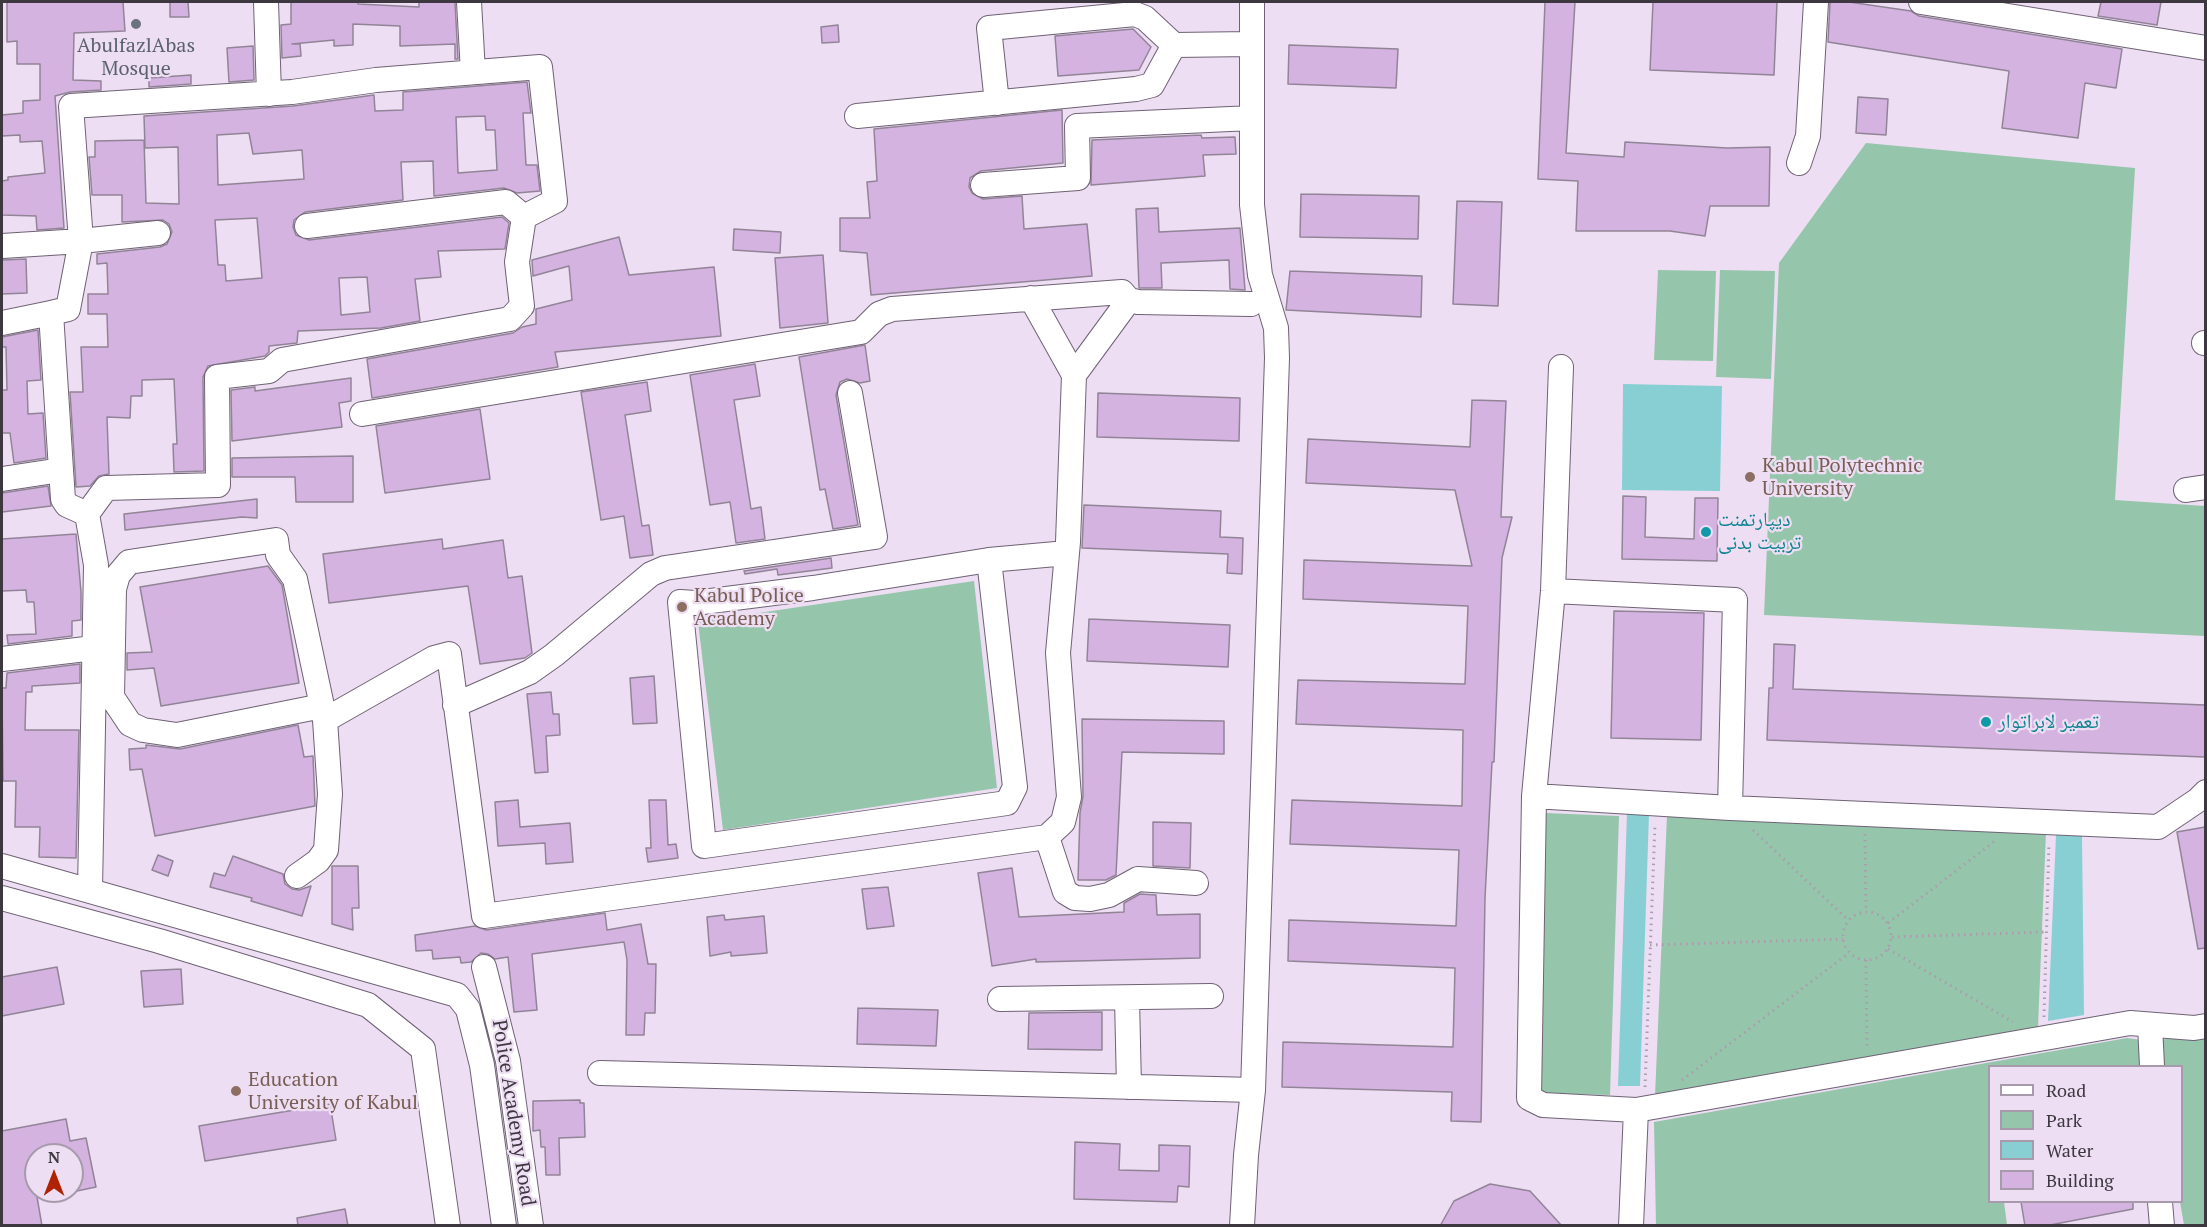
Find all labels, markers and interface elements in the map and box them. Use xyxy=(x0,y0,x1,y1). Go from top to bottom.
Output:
marker: AbulfazlAbas Mosque xyxy=(129,17,143,31)
place label: AbulfazlAbas Mosque xyxy=(77,34,195,81)
place label: Kabul Polytechnic University xyxy=(1762,454,1923,501)
marker: Kabul Polytechnic University xyxy=(1743,470,1757,484)
place label: دیپارتمنت تربیت بدنی xyxy=(1718,508,1801,555)
marker: دیپارتمنت تربیت بدنی xyxy=(1699,525,1713,539)
place label: Kabul Police Academy xyxy=(694,584,804,631)
marker: Kabul Police Academy xyxy=(675,600,689,614)
place label: تعمیر لابراتوار xyxy=(1998,710,2099,734)
marker: تعمیر لابراتوار xyxy=(1979,715,1993,729)
street label: Police Academy Road xyxy=(486,1018,540,1208)
legend xyxy=(1988,1065,2183,1203)
place label: Education University of Kabul xyxy=(248,1068,418,1115)
text: Road xyxy=(2046,1078,2086,1102)
marker: Education University of Kabul xyxy=(229,1084,243,1098)
text: Park xyxy=(2046,1108,2082,1132)
text: Water xyxy=(2046,1138,2093,1162)
north arrow xyxy=(24,1143,84,1203)
text: N xyxy=(48,1146,60,1168)
text: Building xyxy=(2046,1168,2114,1192)

